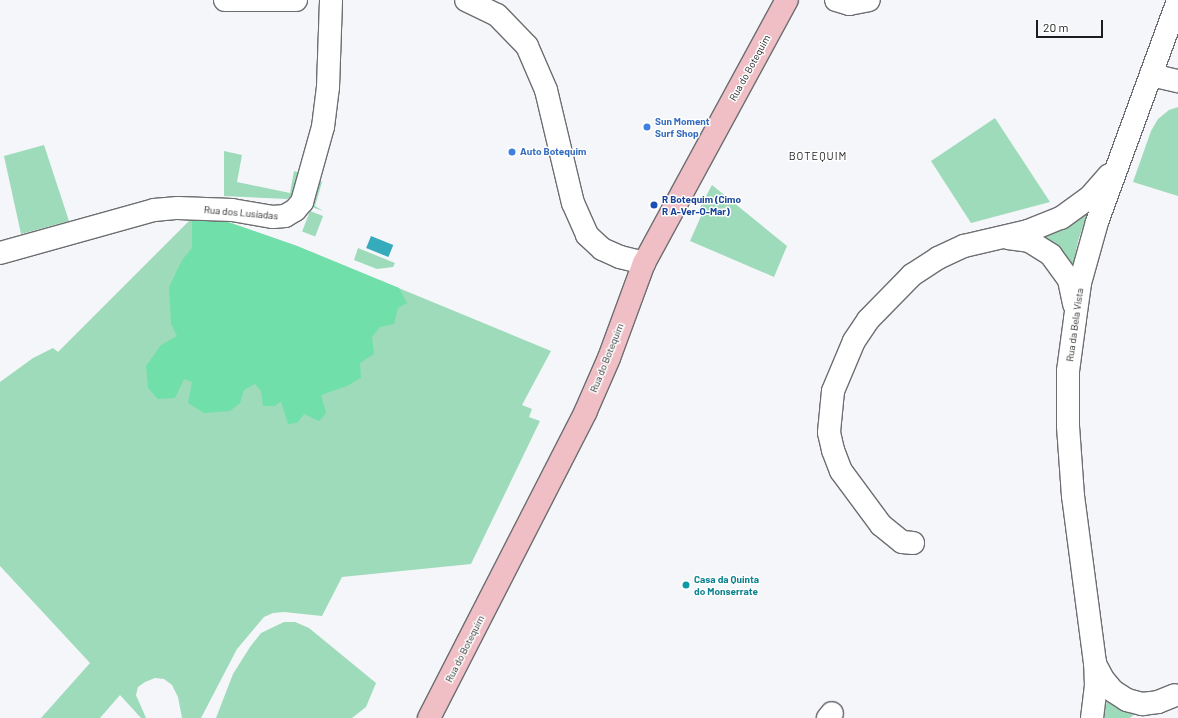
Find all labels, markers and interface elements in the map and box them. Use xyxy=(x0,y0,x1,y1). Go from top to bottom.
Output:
scale bar xyxy=(1038,12,1105,38)
text: 20 m xyxy=(1043,20,1069,34)
street label: Rua do Botequim xyxy=(727,33,773,103)
place label: Sun Moment Surf Shop xyxy=(655,115,710,138)
marker: Sun Moment Surf Shop xyxy=(642,122,652,132)
place label: Auto Botequim xyxy=(520,146,586,158)
marker: Auto Botequim xyxy=(507,147,517,157)
district label: BOTEQUIM xyxy=(789,149,847,163)
place label: R Botequim (Cimo R A-Ver-O-Mar) xyxy=(662,193,741,216)
marker: R Botequim (Cimo R A-Ver-O-Mar) xyxy=(649,200,659,210)
street label: Rua dos Lusíadas xyxy=(203,204,279,222)
street label: Rua da Bela Vista xyxy=(1064,287,1086,363)
street label: Rua do Botequim xyxy=(588,322,626,394)
place label: Casa da Quinta do Monserrate xyxy=(694,573,759,596)
marker: Casa da Quinta do Monserrate xyxy=(681,580,691,590)
street label: Rua do Botequim xyxy=(443,613,487,685)

